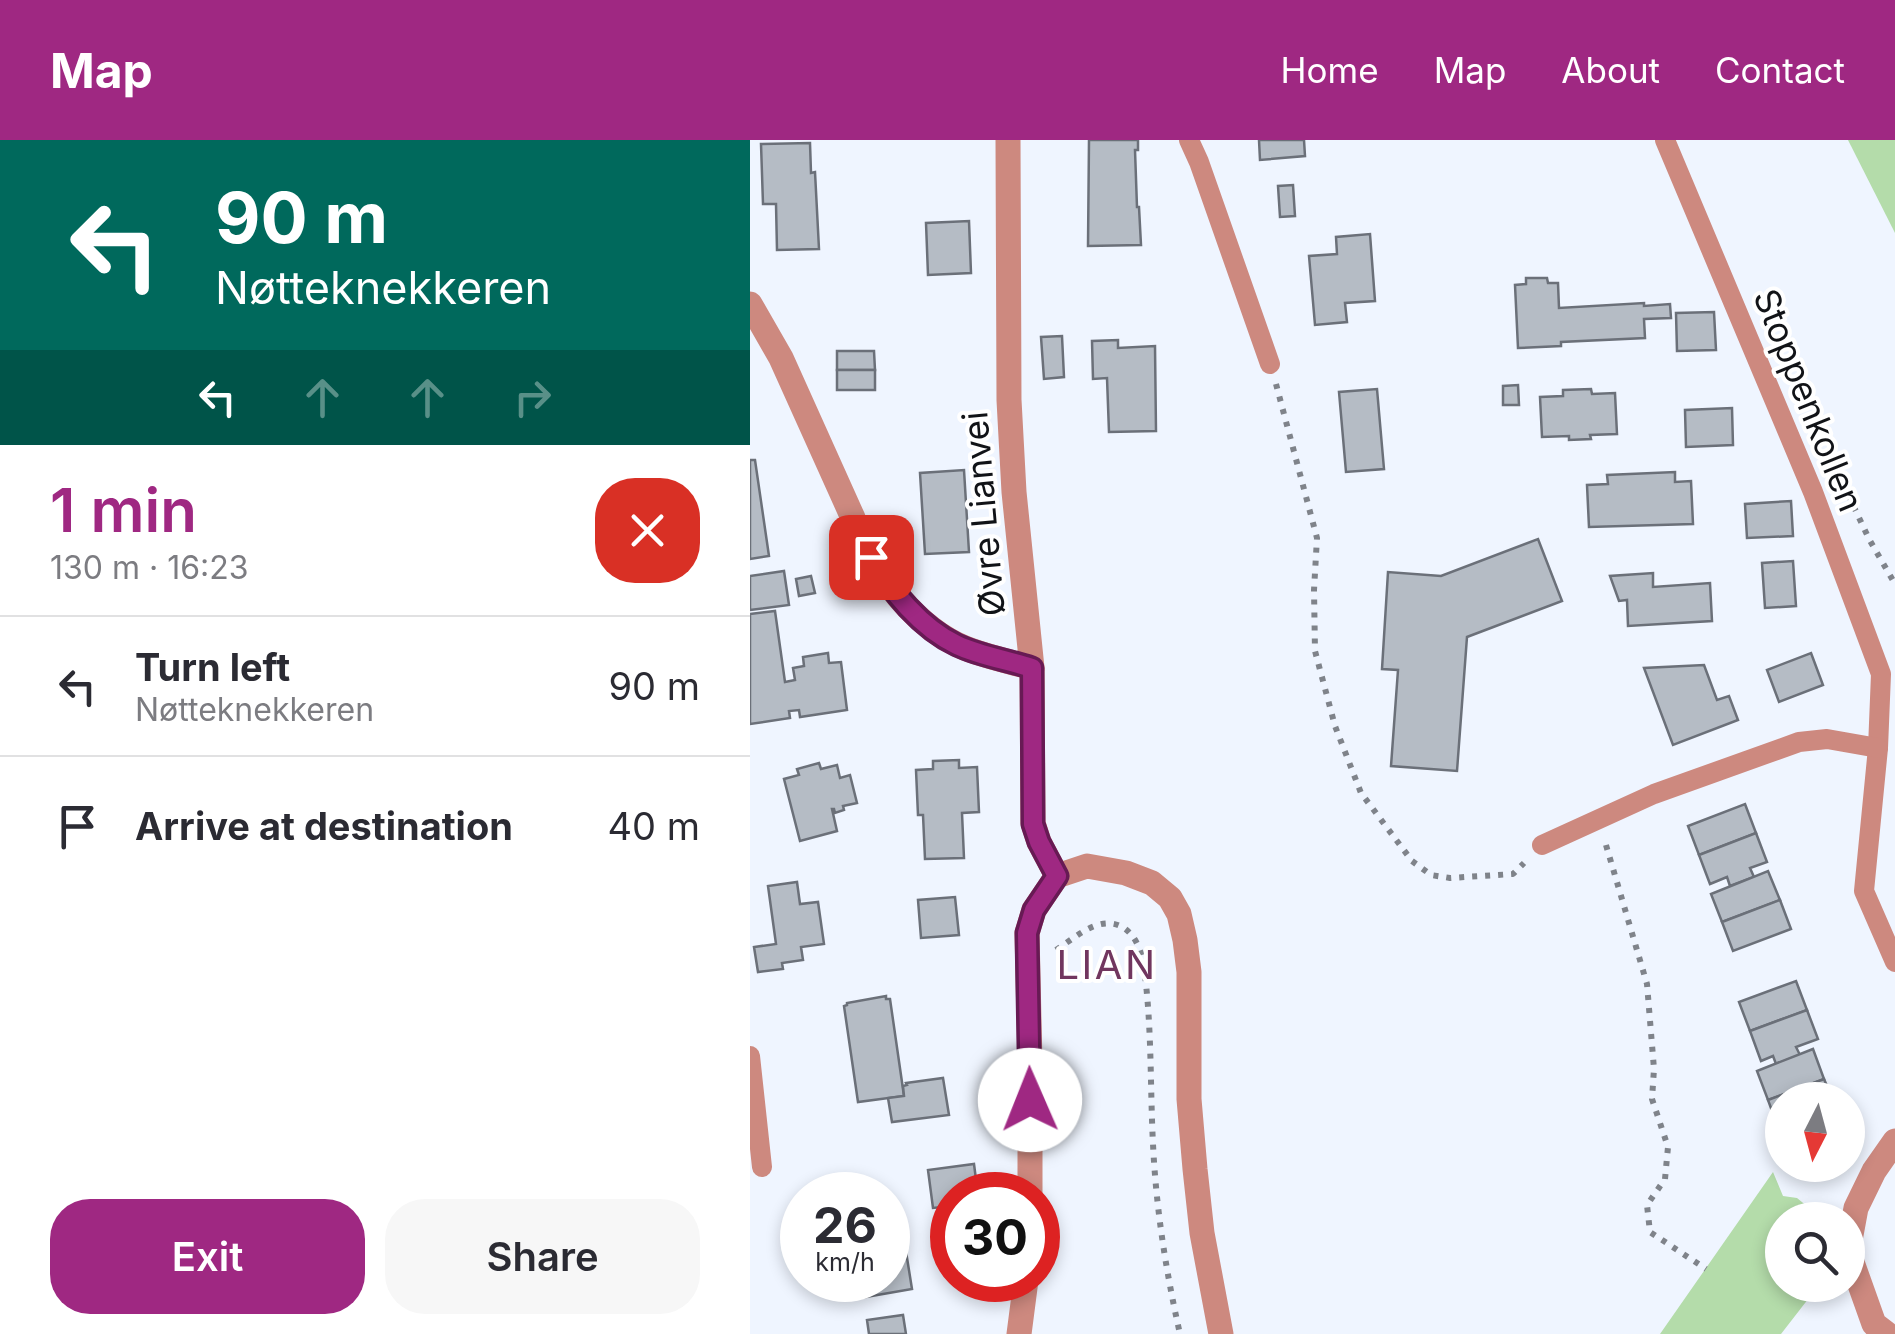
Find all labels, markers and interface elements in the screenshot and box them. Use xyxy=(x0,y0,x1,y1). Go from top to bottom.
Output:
text: Map xyxy=(50,41,153,100)
text: Home xyxy=(1281,49,1379,91)
text: Map xyxy=(1434,49,1506,91)
text: About xyxy=(1561,49,1660,91)
text: Contact xyxy=(1715,49,1845,91)
text: 90 m xyxy=(215,175,388,260)
icon: left xyxy=(50,180,180,310)
text: Nøtteknekkeren xyxy=(215,260,551,315)
street label: Stoppenkollen xyxy=(1745,283,1873,517)
icon: left xyxy=(190,370,245,425)
icon: ahead xyxy=(295,370,350,425)
icon: ahead xyxy=(400,370,455,425)
icon: right xyxy=(505,370,560,425)
street label: Øvre Lianvei xyxy=(953,410,1013,618)
text: 1 min xyxy=(50,474,197,546)
button: close xyxy=(595,478,700,583)
pin xyxy=(829,515,914,600)
icon: arrive xyxy=(844,530,899,585)
text: 130 m · 16:23 xyxy=(50,548,249,587)
text: Turn left xyxy=(135,644,290,690)
icon: left xyxy=(50,659,105,714)
text: 90 m xyxy=(608,663,700,709)
text: Nøtteknekkeren xyxy=(135,690,374,729)
icon: arrive xyxy=(50,799,105,854)
text: Arrive at destination xyxy=(135,803,513,849)
text: 40 m xyxy=(608,803,700,849)
district label: LIAN xyxy=(1056,940,1158,989)
position arrow xyxy=(978,1048,1082,1152)
north arrow xyxy=(1765,1082,1865,1182)
map controls xyxy=(1765,1082,1865,1302)
speed limit sign: 30 xyxy=(930,1172,1060,1302)
text: 26 xyxy=(813,1195,877,1255)
button: Exit xyxy=(50,1199,365,1314)
button: Share xyxy=(385,1199,700,1314)
button: search xyxy=(1765,1202,1865,1302)
text: km/h xyxy=(815,1247,875,1277)

